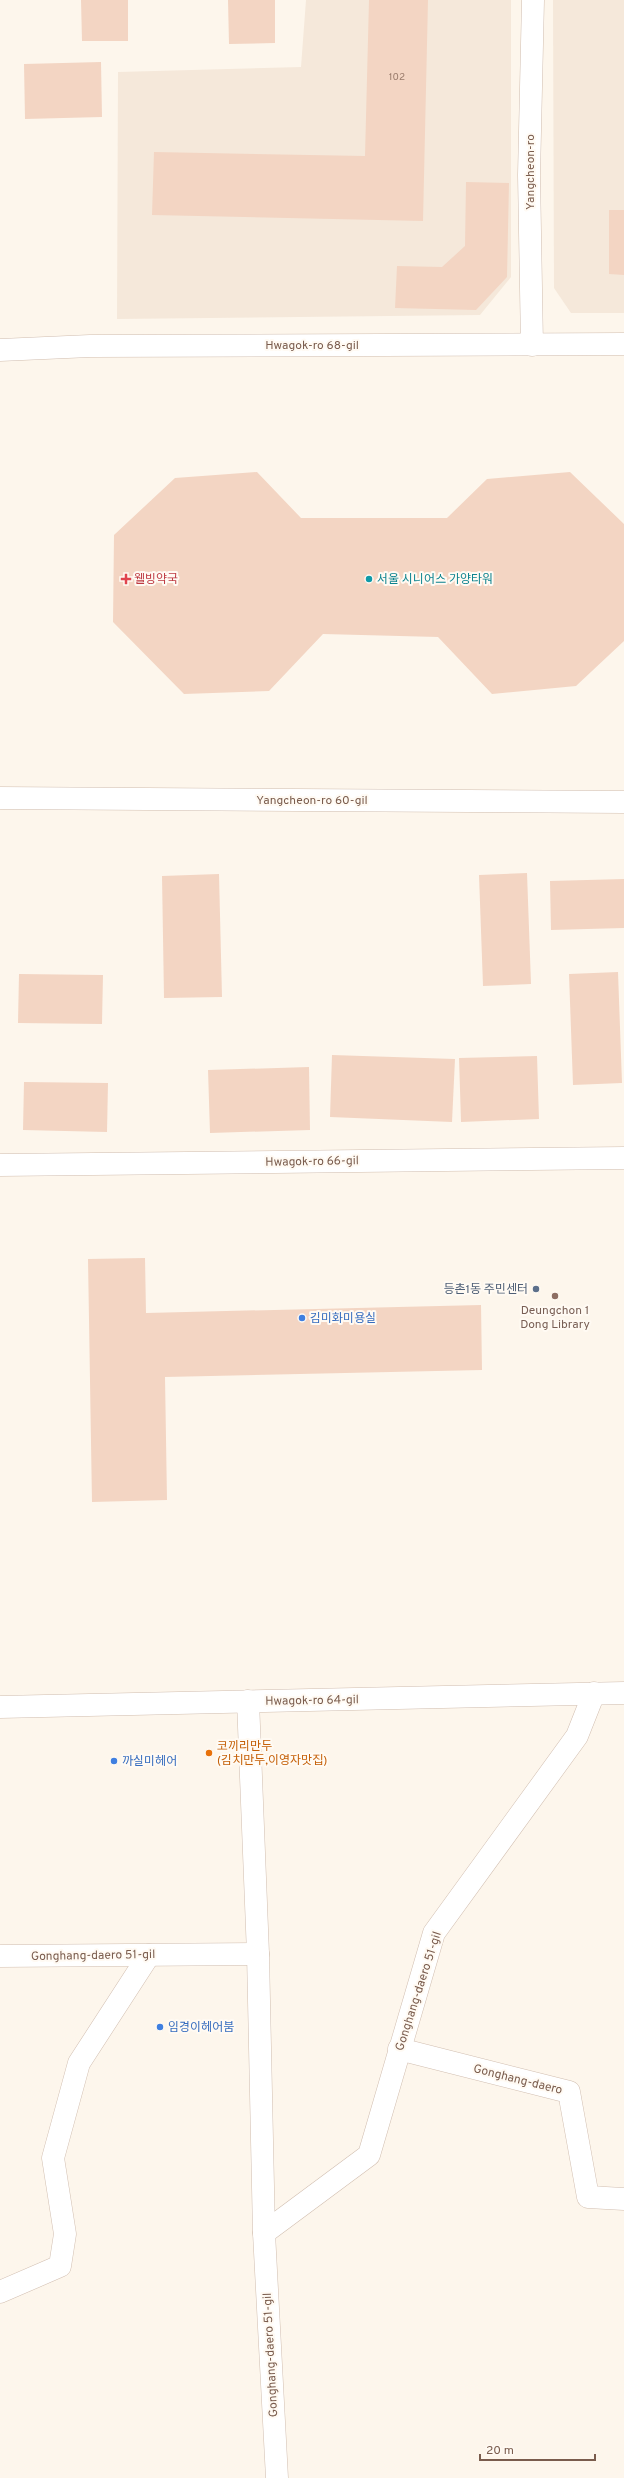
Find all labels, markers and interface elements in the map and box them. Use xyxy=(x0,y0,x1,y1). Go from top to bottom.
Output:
house number: 102 xyxy=(389,71,405,84)
street label: Yangcheon-ro xyxy=(523,134,539,210)
street label: Hwagok-ro 68-gil xyxy=(265,338,359,354)
place label: 웰빙약국 xyxy=(134,572,178,588)
place label: 서울 시니어스 가양타워 xyxy=(377,572,493,588)
marker: 웰빙약국 xyxy=(121,574,131,584)
marker: 서울 시니어스 가양타워 xyxy=(364,574,374,584)
street label: Yangcheon-ro 60-gil xyxy=(256,793,368,809)
street label: Hwagok-ro 66-gil xyxy=(265,1153,359,1171)
place label: 등촌1동 주민센터 xyxy=(443,1282,528,1298)
marker: 등촌1동 주민센터 xyxy=(531,1284,541,1294)
marker: Deungchon 1 Dong Library xyxy=(550,1291,560,1301)
place label: Deungchon 1 Dong Library xyxy=(520,1303,590,1333)
place label: 김미화미용실 xyxy=(310,1311,376,1327)
marker: 김미화미용실 xyxy=(297,1313,307,1323)
street label: Hwagok-ro 64-gil xyxy=(265,1692,359,1710)
place label: 코끼리만두 (김치만두,이영자맛집) xyxy=(217,1739,327,1769)
marker: 코끼리만두 (김치만두,이영자맛집) xyxy=(204,1748,214,1758)
place label: 까실미헤어 xyxy=(122,1754,177,1770)
marker: 까실미헤어 xyxy=(109,1756,119,1766)
street label: Gonghang-daero 51-gil xyxy=(392,1930,446,2053)
street label: Gonghang-daero 51-gil xyxy=(31,1947,155,1965)
place label: 임경이헤어붐 xyxy=(168,2020,234,2036)
marker: 임경이헤어붐 xyxy=(155,2022,165,2032)
street label: Gonghang-daero xyxy=(472,2061,564,2099)
street label: Gonghang-daero 51-gil xyxy=(260,2292,282,2417)
scale bar xyxy=(480,2436,595,2462)
text: 20 m xyxy=(486,2443,514,2459)

